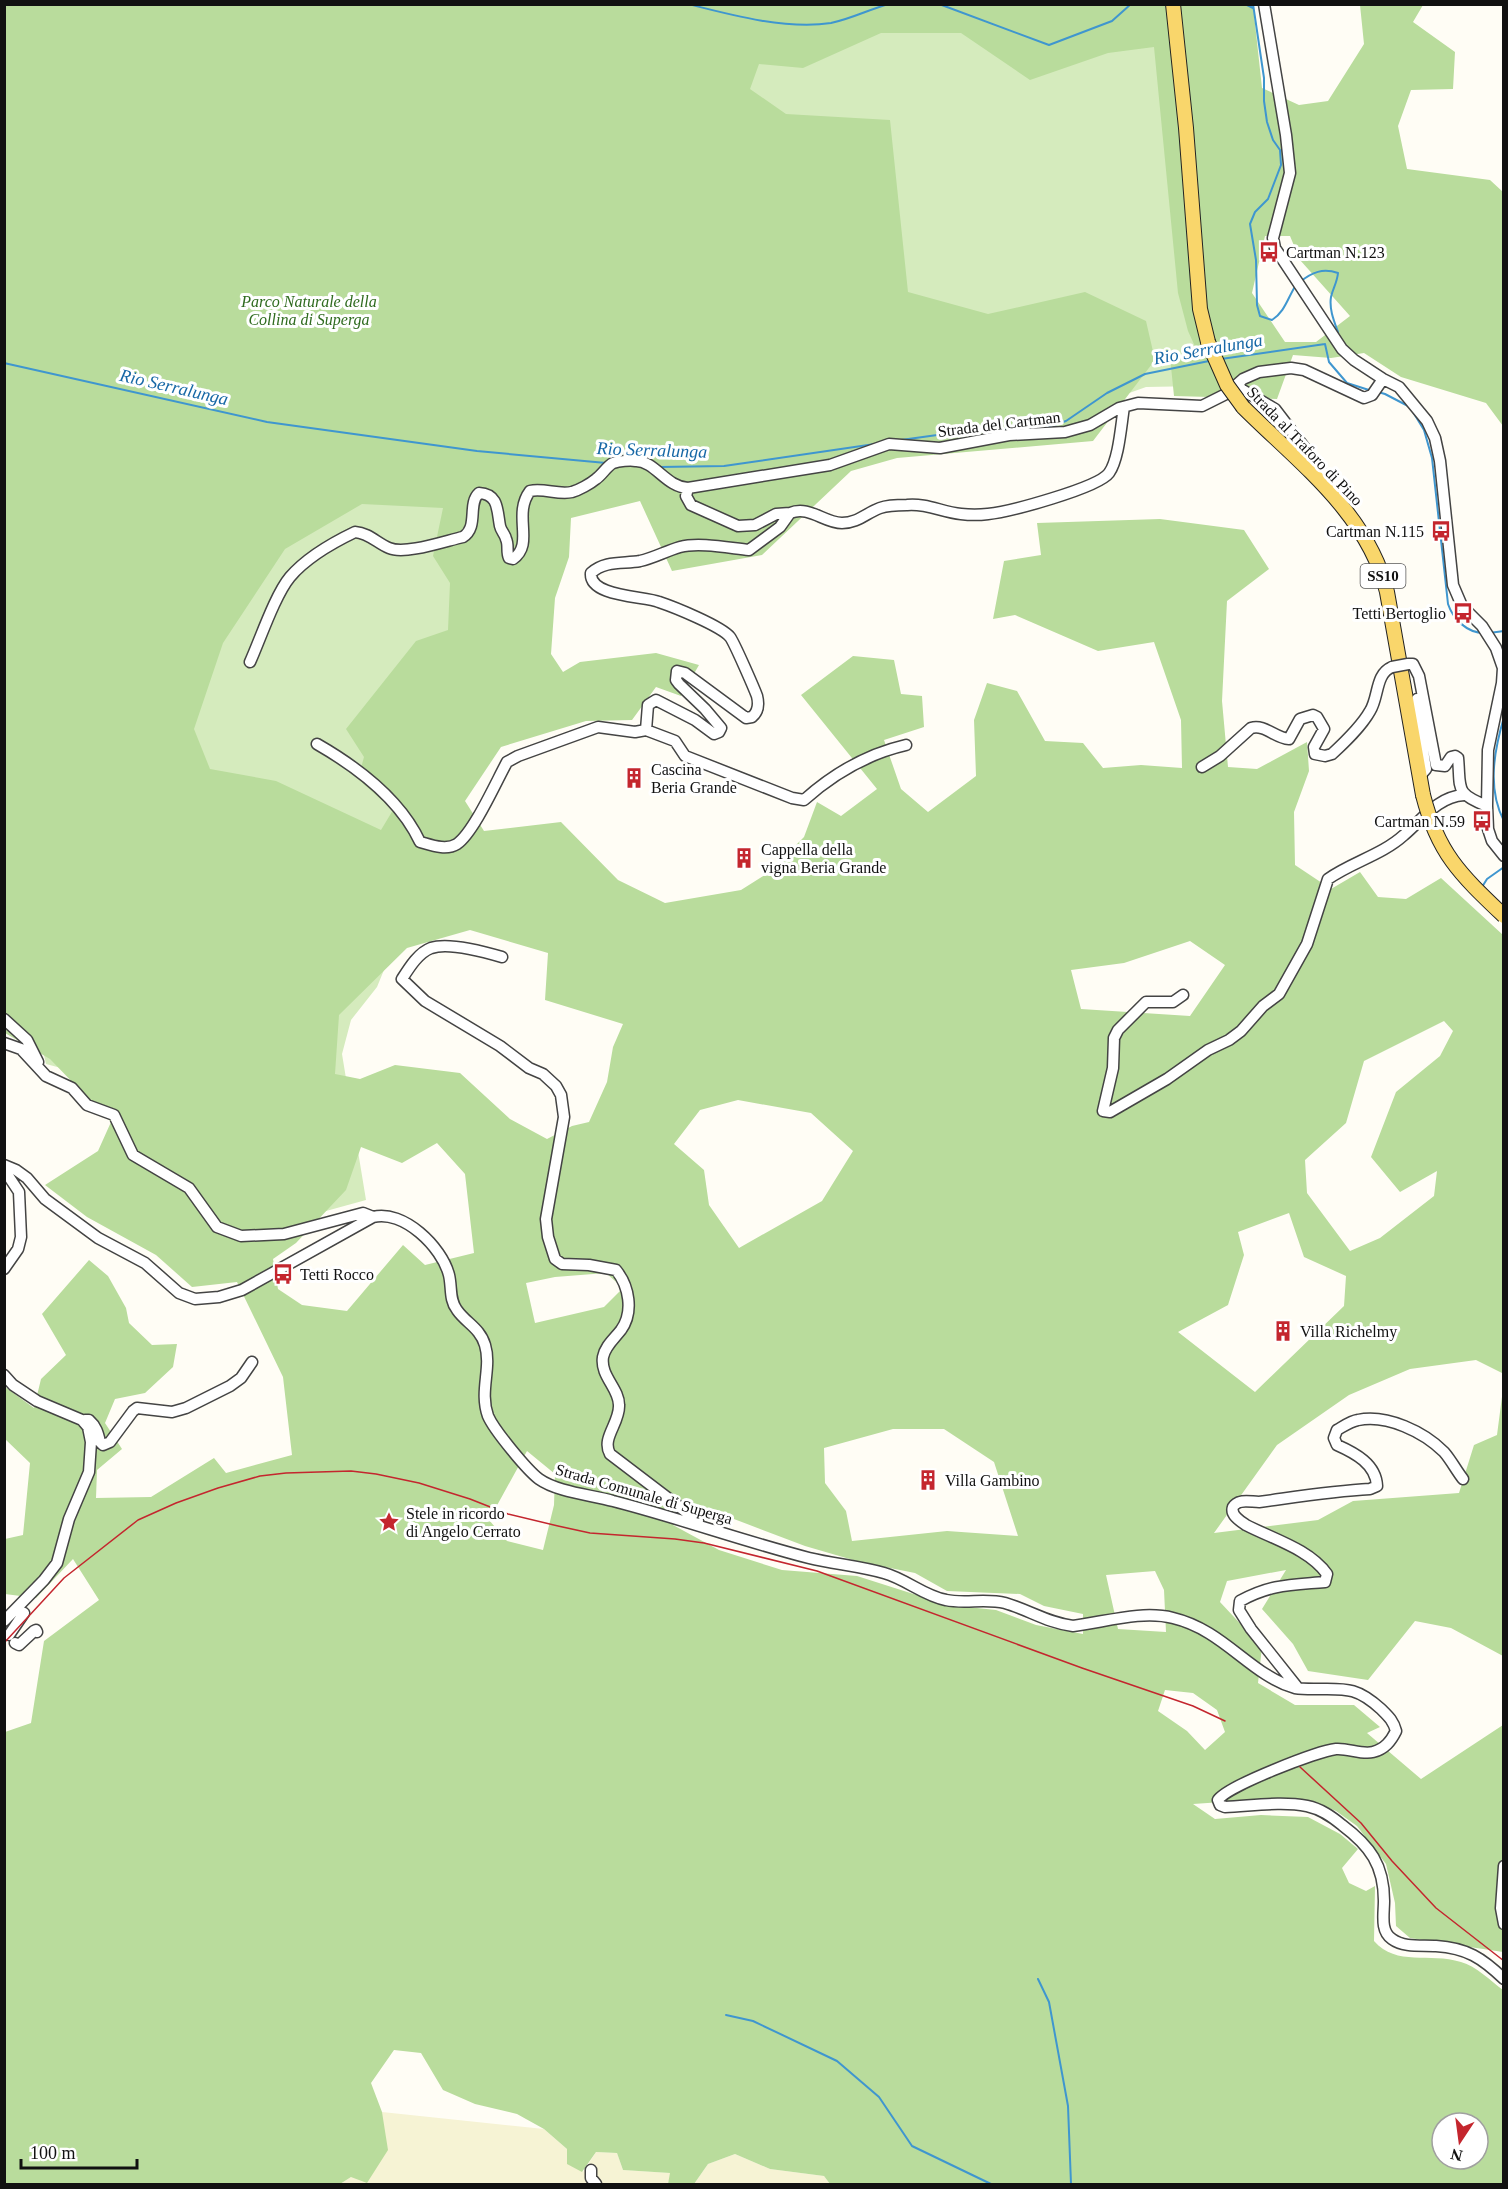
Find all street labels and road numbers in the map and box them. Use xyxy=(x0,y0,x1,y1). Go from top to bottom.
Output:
street label: Strada al Traforo di Pino xyxy=(1244,383,1366,509)
street label: Strada del Cartman xyxy=(937,408,1061,440)
road number: SS10 xyxy=(1360,564,1406,588)
street label: Strada Comunale di Superga xyxy=(553,1461,734,1528)

